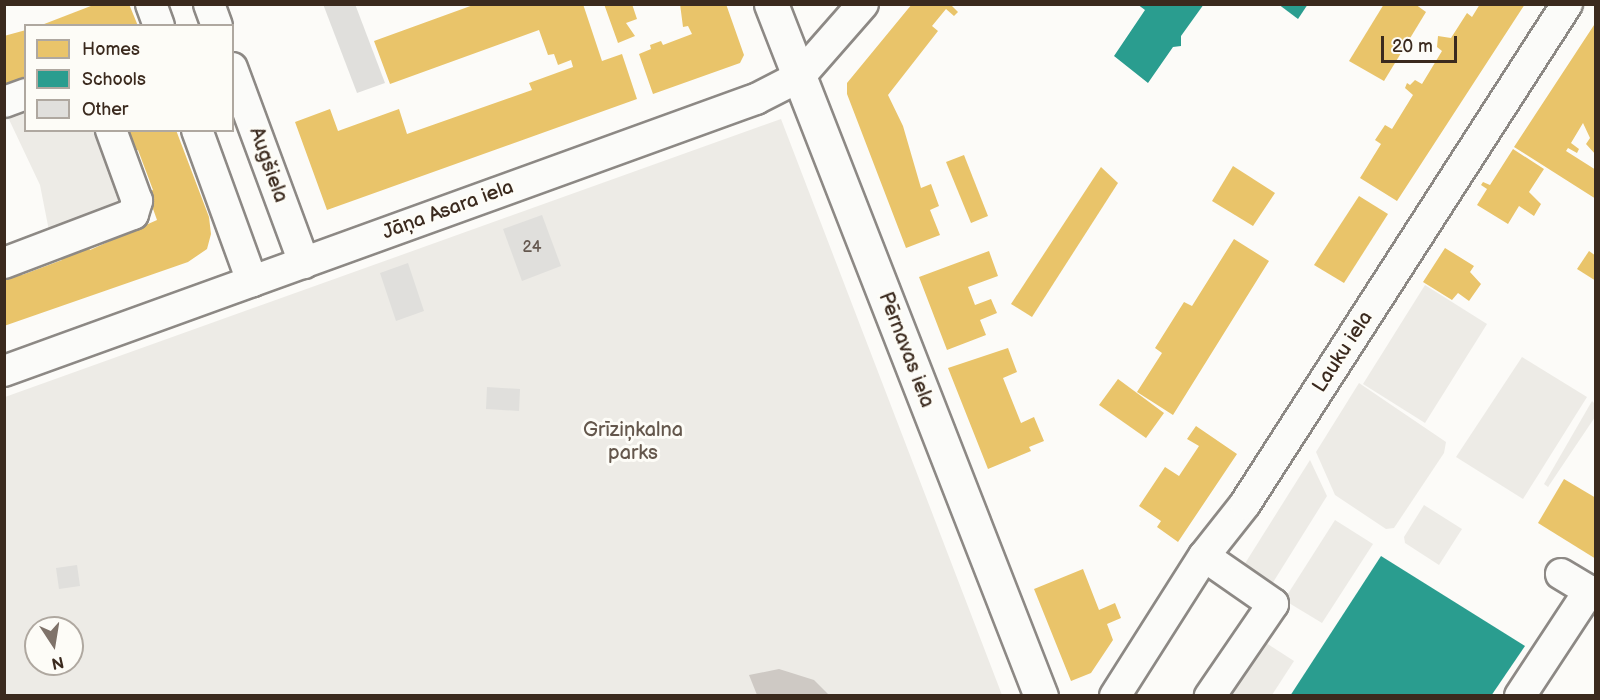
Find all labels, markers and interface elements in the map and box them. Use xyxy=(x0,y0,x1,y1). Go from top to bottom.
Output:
legend xyxy=(24,24,234,132)
scale bar xyxy=(1384,24,1460,62)
text: 20 m xyxy=(1392,36,1433,57)
text: Homes xyxy=(82,39,140,60)
text: Schools xyxy=(82,69,146,90)
text: Other xyxy=(82,99,128,120)
street label: Augšiela xyxy=(243,124,293,206)
street label: Jāņa Asara iela xyxy=(379,175,517,245)
house number: 24 xyxy=(523,238,541,258)
street label: Pērnavas iela xyxy=(873,289,939,411)
street label: Lauku iela xyxy=(1308,307,1378,397)
park label: Grīziņkalna parks xyxy=(583,418,683,465)
north arrow xyxy=(24,616,84,676)
text: N xyxy=(50,652,65,673)

